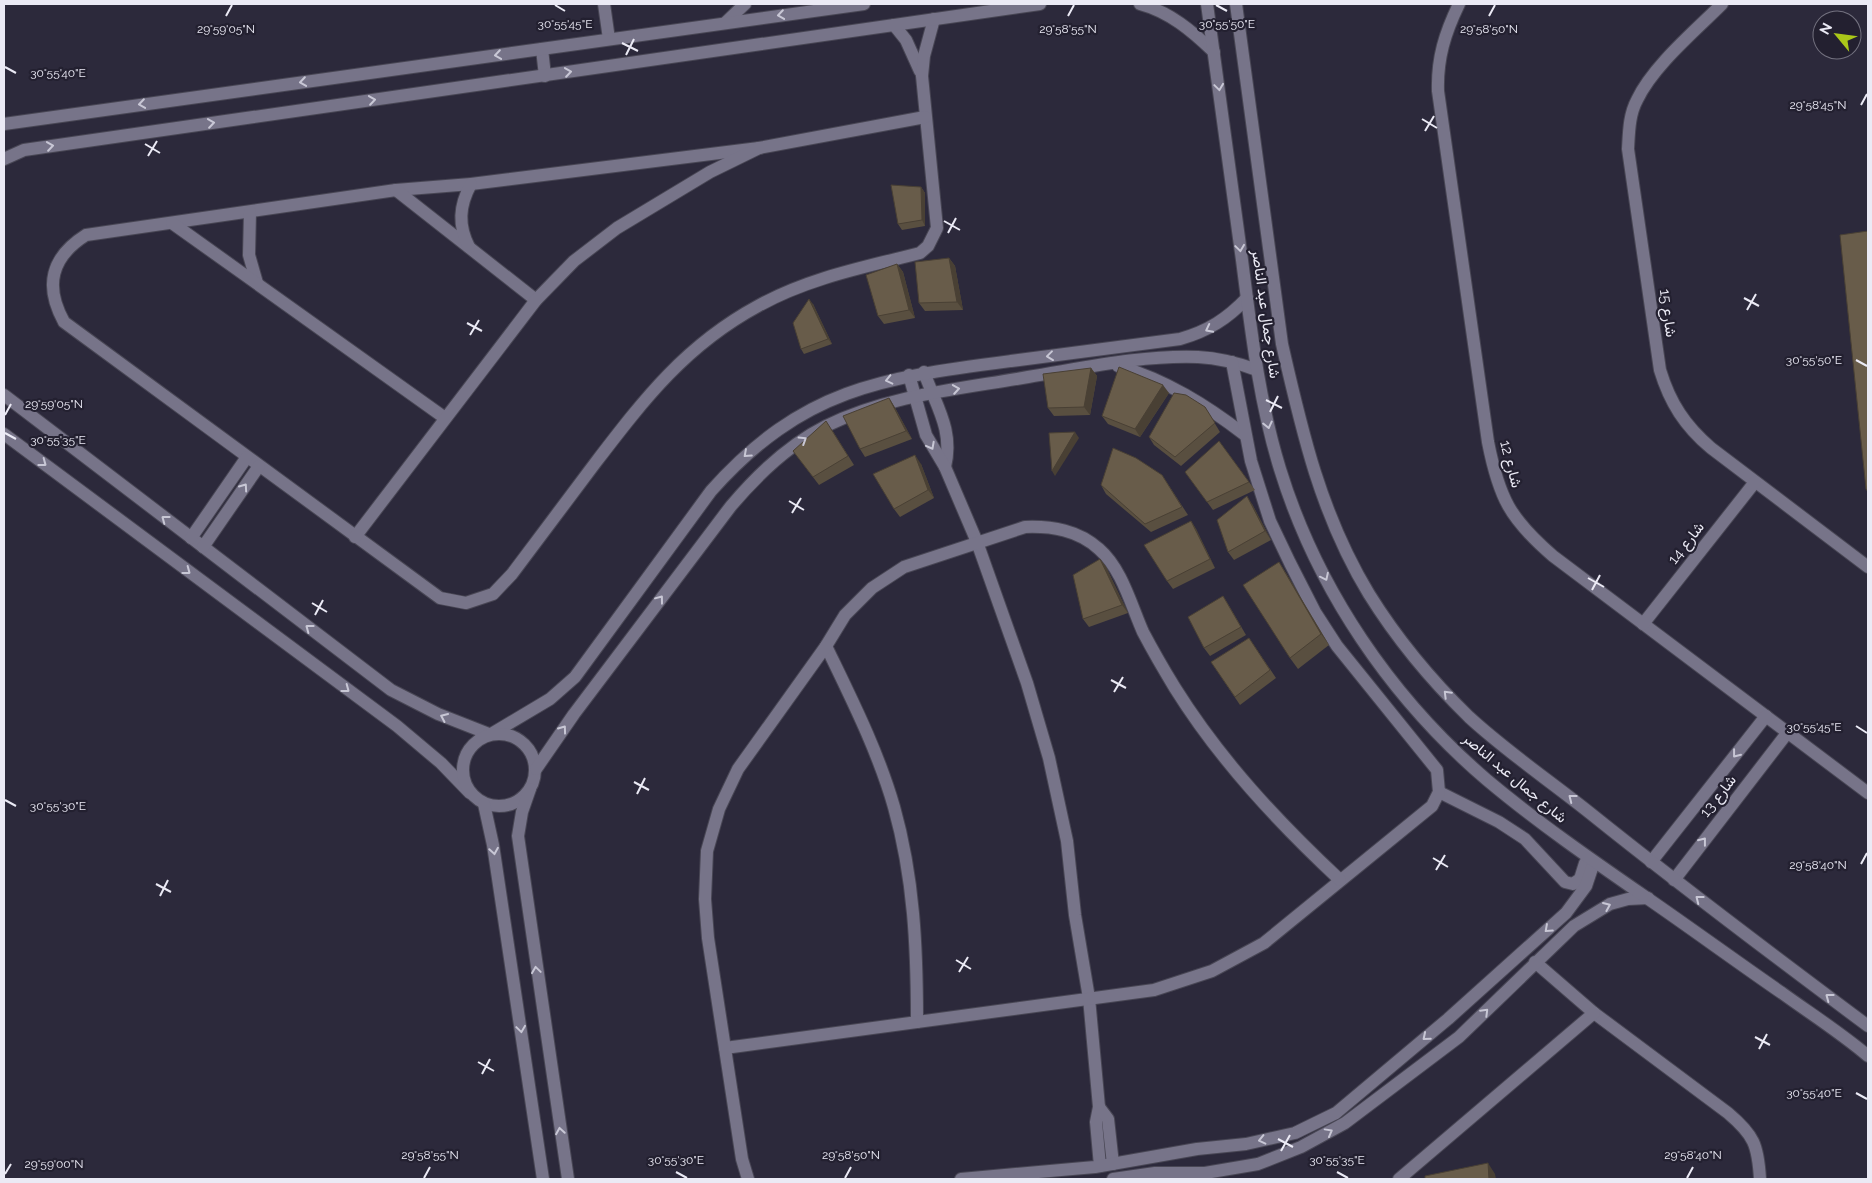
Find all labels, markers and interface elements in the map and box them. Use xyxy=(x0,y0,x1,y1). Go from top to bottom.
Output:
one-way arrow xyxy=(776,10,785,20)
north arrow xyxy=(1812,10,1862,60)
text: 30°55'45"E xyxy=(538,17,592,31)
text: 30°55'50"E xyxy=(1199,17,1255,31)
text: N xyxy=(1816,20,1835,37)
text: 29°59'05"N xyxy=(197,22,255,36)
text: 29°58'55"N xyxy=(1039,22,1097,36)
text: 29°58'50"N xyxy=(1460,22,1518,36)
one-way arrow xyxy=(494,49,503,59)
text: 30°55'40"E xyxy=(30,66,86,80)
one-way arrow xyxy=(564,67,572,78)
one-way arrow xyxy=(298,76,306,87)
one-way arrow xyxy=(1213,82,1223,91)
one-way arrow xyxy=(369,95,377,106)
one-way arrow xyxy=(138,98,146,109)
text: 29°58'45"N xyxy=(1790,98,1846,112)
one-way arrow xyxy=(208,118,216,129)
one-way arrow xyxy=(47,141,55,152)
one-way arrow xyxy=(1234,244,1245,252)
street label: شارع جمال عبد الناصر xyxy=(1246,247,1284,380)
street label: شارع 15 xyxy=(1654,288,1680,339)
one-way arrow xyxy=(1206,323,1215,333)
one-way arrow xyxy=(1046,350,1054,361)
text: 30°55'50"E xyxy=(1786,353,1842,367)
one-way arrow xyxy=(885,374,894,385)
one-way arrow xyxy=(951,384,960,394)
text: 29°59'05"N xyxy=(25,397,83,411)
one-way arrow xyxy=(1262,421,1273,430)
text: 30°55'35"E xyxy=(30,433,86,447)
one-way arrow xyxy=(797,436,806,446)
street label: شارع 12 xyxy=(1494,438,1526,490)
one-way arrow xyxy=(925,441,935,450)
one-way arrow xyxy=(743,448,752,457)
one-way arrow xyxy=(37,457,47,466)
one-way arrow xyxy=(238,483,247,493)
one-way arrow xyxy=(162,516,171,524)
street label: شارع 14 xyxy=(1664,518,1710,569)
one-way arrow xyxy=(181,565,191,574)
one-way arrow xyxy=(1319,572,1329,581)
one-way arrow xyxy=(655,596,663,605)
one-way arrow xyxy=(306,625,315,633)
one-way arrow xyxy=(340,683,350,692)
one-way arrow xyxy=(1444,691,1453,700)
one-way arrow xyxy=(440,712,449,723)
text: 30°55'45"E xyxy=(1787,720,1841,734)
one-way arrow xyxy=(557,726,565,735)
street label: شارع جمال عبد الناصر xyxy=(1457,729,1571,828)
one-way arrow xyxy=(1733,748,1741,757)
street label: شارع 13 xyxy=(1696,771,1742,822)
one-way arrow xyxy=(1568,795,1577,804)
text: 30°55'30"E xyxy=(30,799,86,813)
one-way arrow xyxy=(1698,838,1706,847)
one-way arrow xyxy=(488,848,499,856)
text: 29°58'40"N xyxy=(1789,858,1847,872)
one-way arrow xyxy=(1696,897,1705,905)
one-way arrow xyxy=(1602,901,1611,912)
one-way arrow xyxy=(1544,924,1553,933)
one-way arrow xyxy=(531,966,542,974)
one-way arrow xyxy=(1826,994,1835,1002)
one-way arrow xyxy=(1479,1008,1488,1017)
one-way arrow xyxy=(515,1025,525,1034)
one-way arrow xyxy=(1423,1032,1432,1040)
text: 30°55'40"E xyxy=(1786,1086,1842,1100)
one-way arrow xyxy=(556,1127,566,1135)
one-way arrow xyxy=(1323,1128,1332,1138)
one-way arrow xyxy=(1257,1134,1266,1145)
text: 29°58'55"N xyxy=(401,1148,459,1162)
text: 29°58'50"N xyxy=(822,1148,880,1162)
text: 29°58'40"N xyxy=(1664,1148,1722,1162)
text: 30°55'30"E xyxy=(648,1153,704,1167)
text: 30°55'35"E xyxy=(1309,1153,1365,1167)
text: 29°59'00"N xyxy=(25,1157,83,1171)

